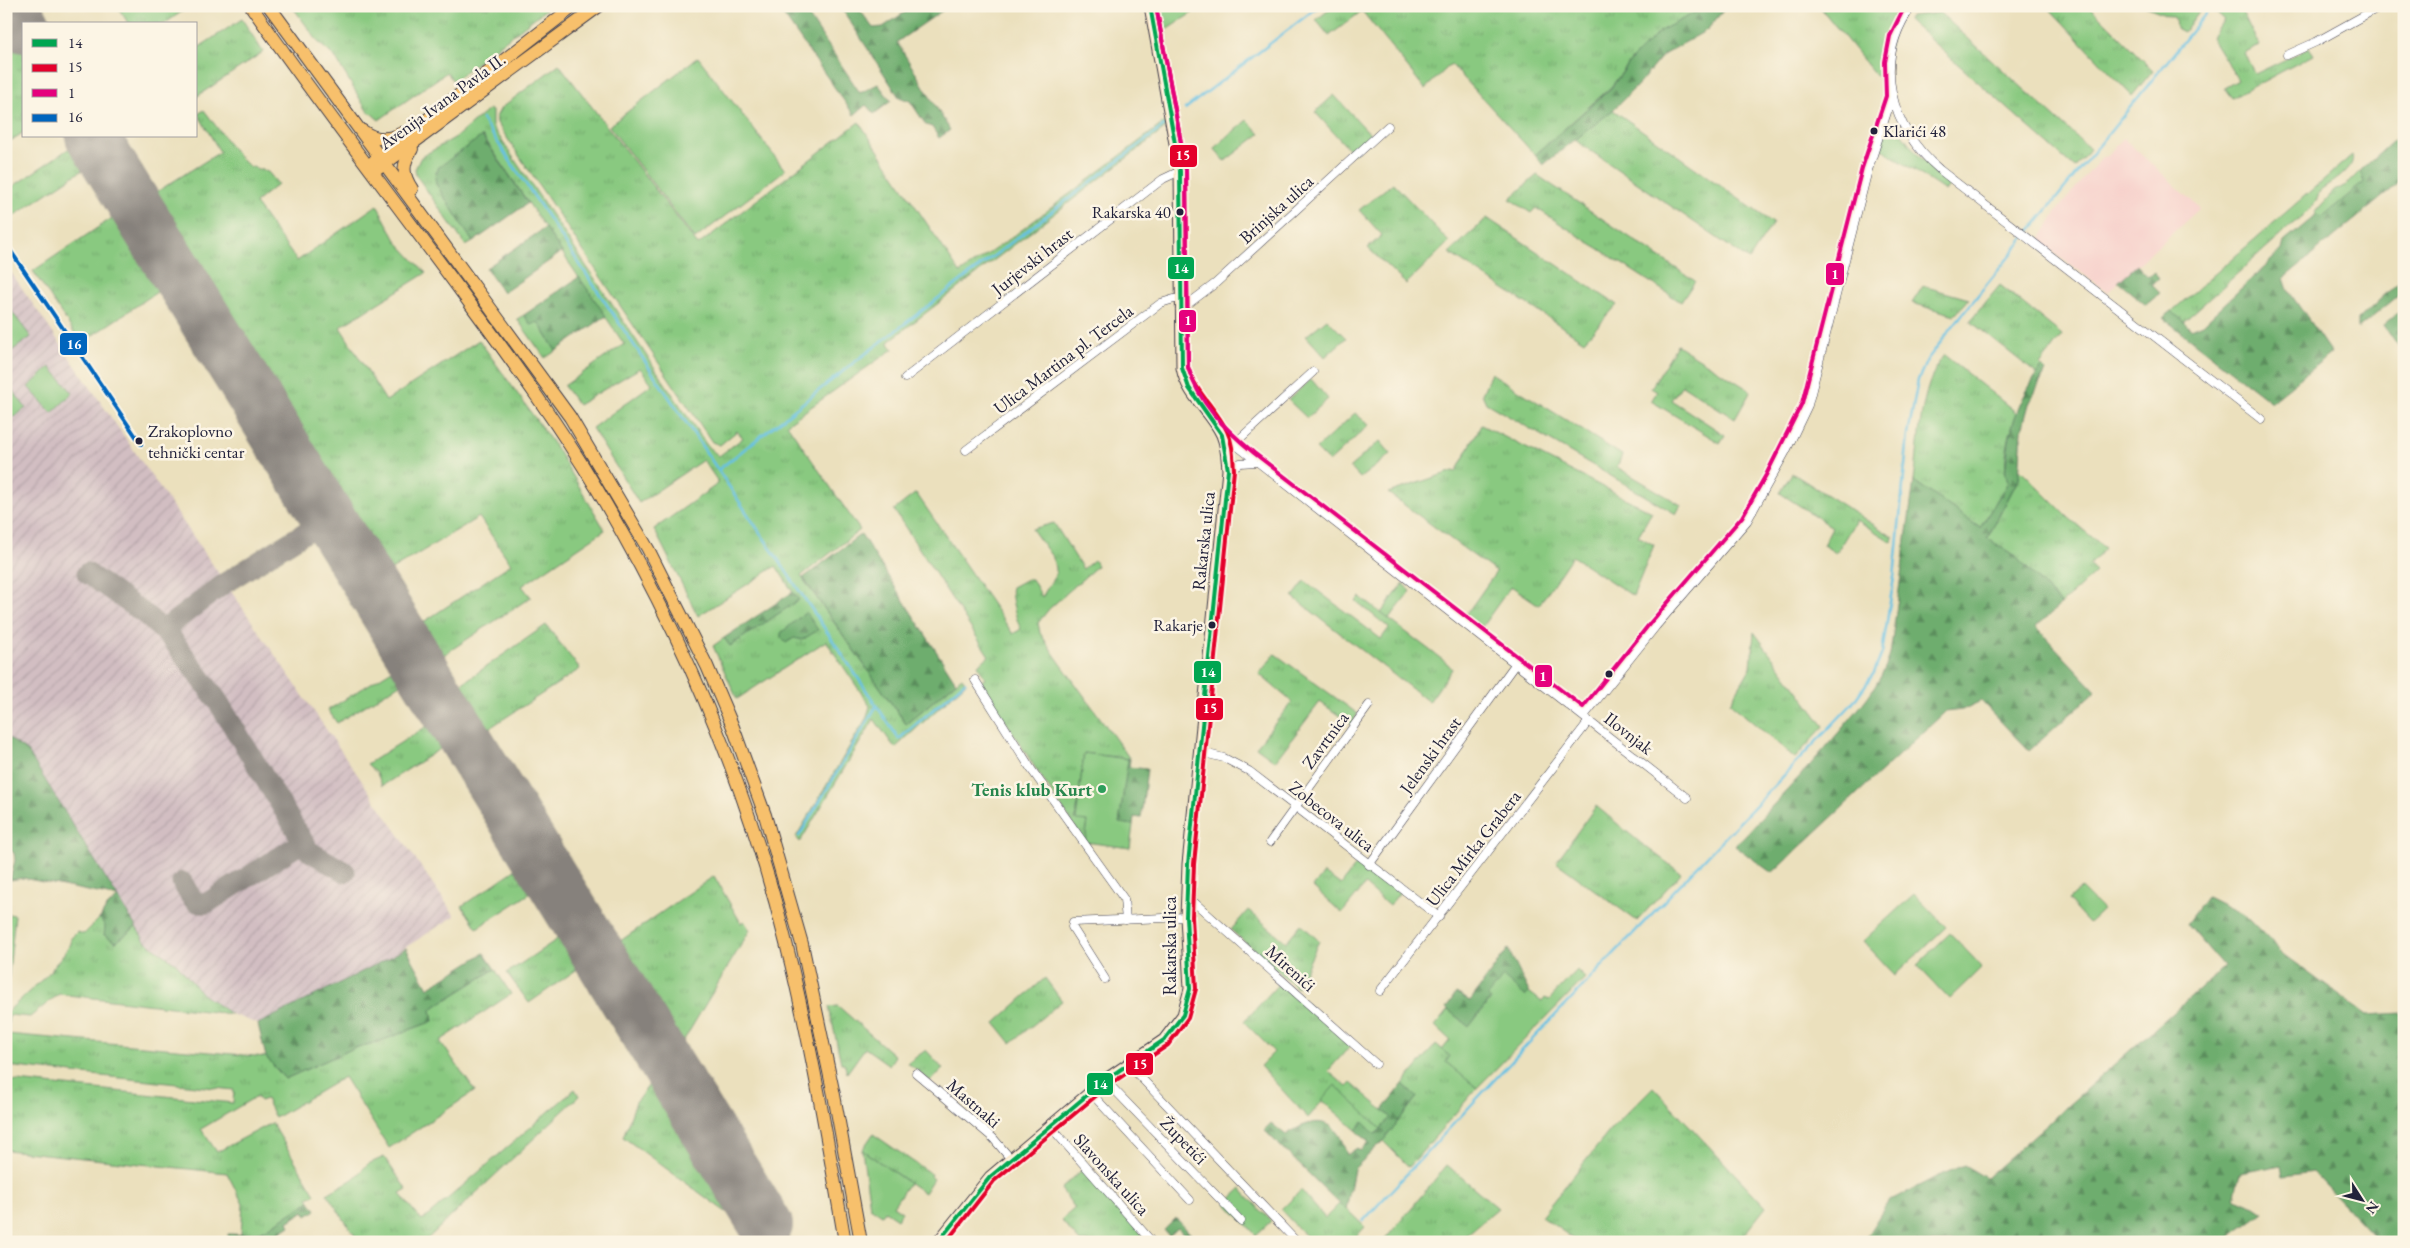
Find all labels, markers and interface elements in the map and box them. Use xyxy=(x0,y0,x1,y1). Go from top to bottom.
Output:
legend xyxy=(22,22,198,138)
text: 14 xyxy=(68,33,83,52)
street label: Avenija Ivana Pavla II. xyxy=(373,47,510,155)
text: 15 xyxy=(68,57,82,76)
text: 1 xyxy=(68,83,75,102)
text: 16 xyxy=(68,107,82,126)
place label: Klarići 48 xyxy=(1883,120,1946,142)
marker: Klarići 48 xyxy=(1869,126,1879,136)
line badge: 15 xyxy=(1169,144,1198,168)
text: 15 xyxy=(1176,146,1190,164)
street label: Brinjska ulica xyxy=(1234,169,1319,248)
place label: Rakarska 40 xyxy=(1092,201,1171,223)
marker: Rakarska 40 xyxy=(1175,207,1185,217)
street label: Jurjevski hrast xyxy=(985,222,1077,301)
line badge: 14 xyxy=(1167,256,1195,280)
text: 14 xyxy=(1174,259,1189,277)
line badge: 1 xyxy=(1825,262,1845,286)
text: 1 xyxy=(1831,265,1839,283)
street label: Ulica Martina pl. Tercela xyxy=(989,298,1138,419)
line badge: 1 xyxy=(1178,309,1197,333)
text: 1 xyxy=(1184,311,1192,329)
line badge: 16 xyxy=(59,332,88,356)
text: 16 xyxy=(67,335,82,353)
place label: Zrakoplovno tehnički centar xyxy=(148,420,245,463)
marker: Zrakoplovno tehnički centar xyxy=(134,436,144,446)
street label: Rakarska ulica xyxy=(1186,490,1220,592)
place label: Rakarje xyxy=(1153,614,1203,636)
marker: Rakarje xyxy=(1207,620,1217,630)
line badge: 14 xyxy=(1193,660,1222,684)
text: 14 xyxy=(1201,663,1216,681)
line badge: 1 xyxy=(1534,664,1553,688)
text: 1 xyxy=(1539,667,1547,685)
unlabelled marker xyxy=(1604,669,1614,679)
line badge: 15 xyxy=(1195,697,1224,721)
text: 15 xyxy=(1203,699,1217,717)
street label: Zavrtnica xyxy=(1296,706,1354,773)
street label: Ilovnjak xyxy=(1600,707,1659,760)
street label: Jelenski hrast xyxy=(1393,711,1466,800)
street label: Zobecova ulica xyxy=(1285,775,1380,857)
place label: Tenis klub Kurt xyxy=(971,778,1092,801)
marker: Tenis klub Kurt xyxy=(1096,783,1108,795)
street label: Ulica Mirka Grabera xyxy=(1420,785,1526,911)
street label: Rakarska ulica xyxy=(1158,896,1181,996)
street label: Mirenići xyxy=(1261,940,1321,997)
line badge: 15 xyxy=(1125,1052,1154,1076)
text: 15 xyxy=(1133,1055,1147,1073)
line badge: 14 xyxy=(1086,1072,1114,1096)
street label: Mastnaki xyxy=(942,1073,1006,1133)
text: 14 xyxy=(1093,1075,1108,1093)
street label: Župetići xyxy=(1155,1111,1213,1169)
street label: Slavonska ulica xyxy=(1069,1128,1156,1221)
north arrow xyxy=(2338,1176,2388,1226)
text: N xyxy=(2362,1198,2383,1218)

